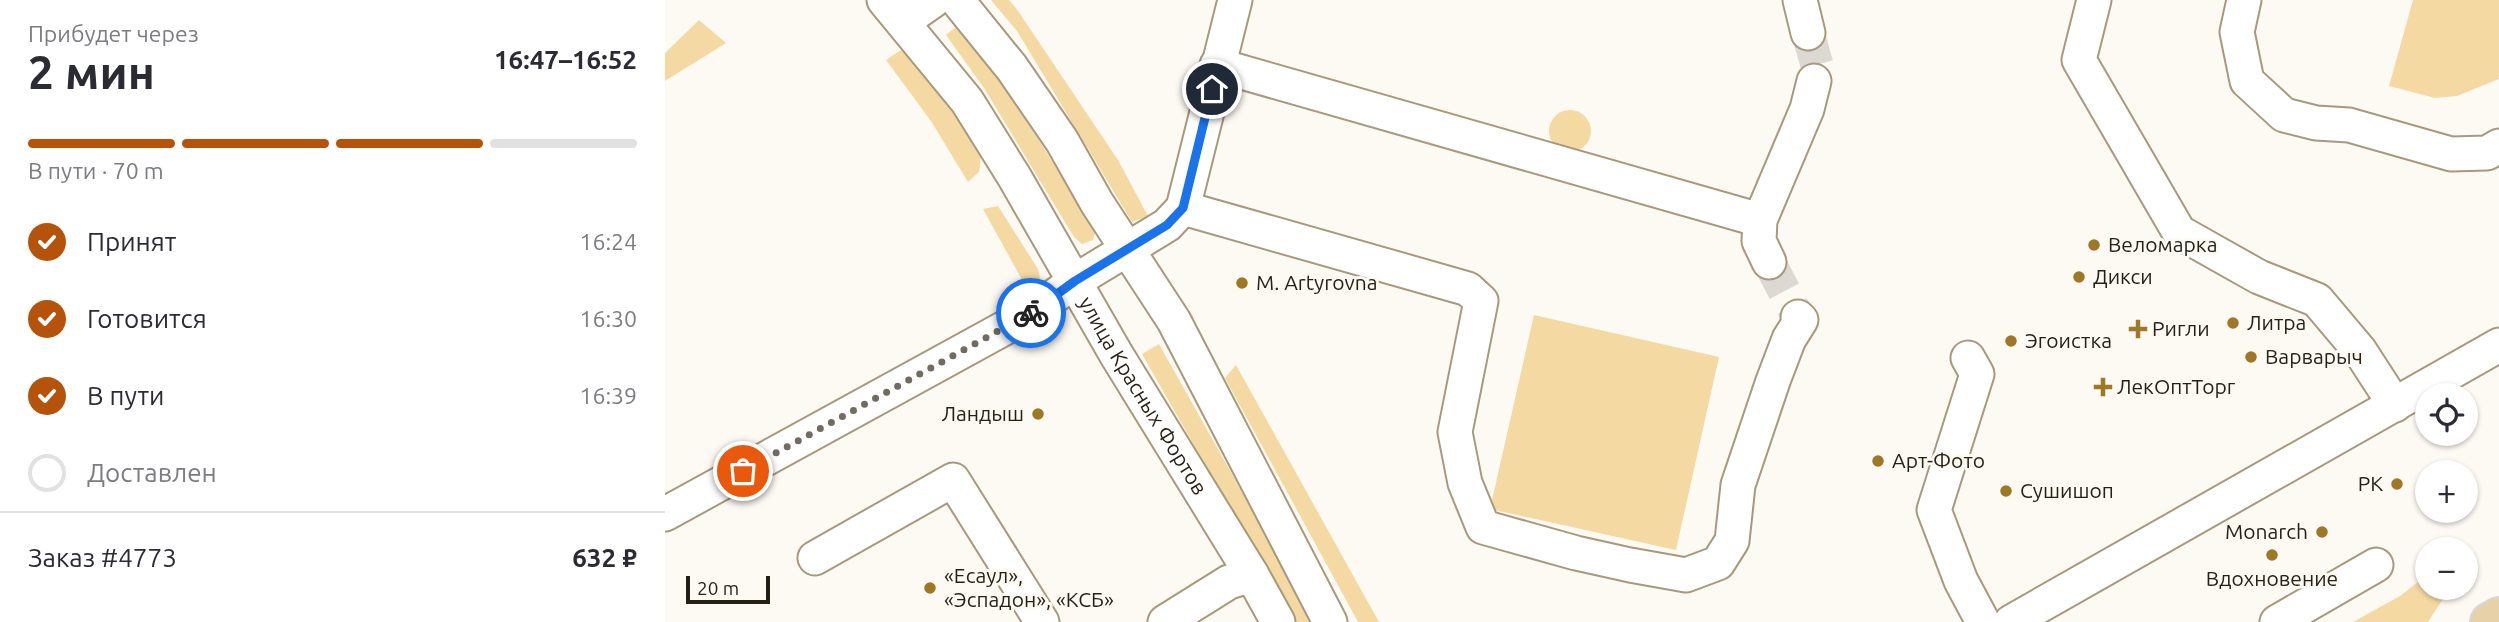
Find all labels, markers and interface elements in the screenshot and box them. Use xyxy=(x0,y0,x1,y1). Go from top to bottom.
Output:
text: Прибудет через xyxy=(28,21,199,46)
text: 16:47–16:52 xyxy=(494,45,637,74)
text: 2 мин xyxy=(28,46,155,98)
pin xyxy=(1182,59,1242,119)
icon: home xyxy=(1193,70,1231,108)
text: В пути · 70 m xyxy=(28,158,164,183)
icon: check xyxy=(28,223,66,261)
text: Принят xyxy=(87,227,176,256)
text: 16:24 xyxy=(579,229,637,254)
place label: Веломарка xyxy=(2108,232,2217,256)
marker: Веломарка xyxy=(2086,237,2102,253)
place label: Дикси xyxy=(2093,264,2153,288)
marker: Дикси xyxy=(2071,269,2087,285)
place label: M. Artyrovna xyxy=(1256,270,1377,294)
marker: M. Artyrovna xyxy=(1234,275,1250,291)
courier xyxy=(996,278,1066,348)
street label: улица Красных Фортов xyxy=(1075,292,1213,499)
icon: bike xyxy=(1012,294,1050,332)
icon: check xyxy=(28,300,66,338)
text: Готовится xyxy=(87,304,207,333)
text: 16:30 xyxy=(579,306,637,331)
place label: Литра xyxy=(2247,310,2306,334)
marker: Литра xyxy=(2225,315,2241,331)
place label: Ригли xyxy=(2152,316,2210,340)
marker: Ригли xyxy=(2130,321,2146,337)
place label: Эгоистка xyxy=(2025,328,2112,352)
marker: Эгоистка xyxy=(2003,333,2019,349)
place label: Варварыч xyxy=(2265,344,2363,368)
marker: Варварыч xyxy=(2243,349,2259,365)
place label: ЛекОптТорг xyxy=(2117,374,2236,398)
icon: check xyxy=(28,377,66,415)
marker: ЛекОптТорг xyxy=(2095,379,2111,395)
text: В пути xyxy=(87,381,164,410)
text: 16:39 xyxy=(579,383,637,408)
map controls xyxy=(2415,383,2478,600)
button: locate xyxy=(2415,383,2478,446)
place label: Ландыш xyxy=(941,401,1024,425)
marker: Ландыш xyxy=(1030,406,1046,422)
pin xyxy=(713,441,773,501)
place label: Арт-Фото xyxy=(1892,448,1985,472)
icon: bag xyxy=(724,452,762,490)
marker: Арт-Фото xyxy=(1870,453,1886,469)
text: Доставлен xyxy=(87,458,217,487)
button: + xyxy=(2415,460,2478,523)
place label: РК xyxy=(2358,471,2383,495)
marker: РК xyxy=(2389,476,2405,492)
place label: Сушишоп xyxy=(2020,478,2114,502)
marker: Сушишоп xyxy=(1998,483,2014,499)
place label: Monarch xyxy=(2225,519,2308,543)
marker: Monarch xyxy=(2314,524,2330,540)
button: − xyxy=(2415,537,2478,600)
text: Заказ #4773 xyxy=(28,543,177,572)
text: 632 ₽ xyxy=(572,543,637,572)
marker: Вдохновение xyxy=(2264,547,2280,563)
place label: «Есаул», «Эспадон», «КСБ» xyxy=(944,563,1114,611)
place label: Вдохновение xyxy=(2206,566,2338,590)
scale bar xyxy=(686,573,770,605)
text: 20 m xyxy=(697,577,739,599)
marker: «Есаул», «Эспадон», «КСБ» xyxy=(922,580,938,596)

